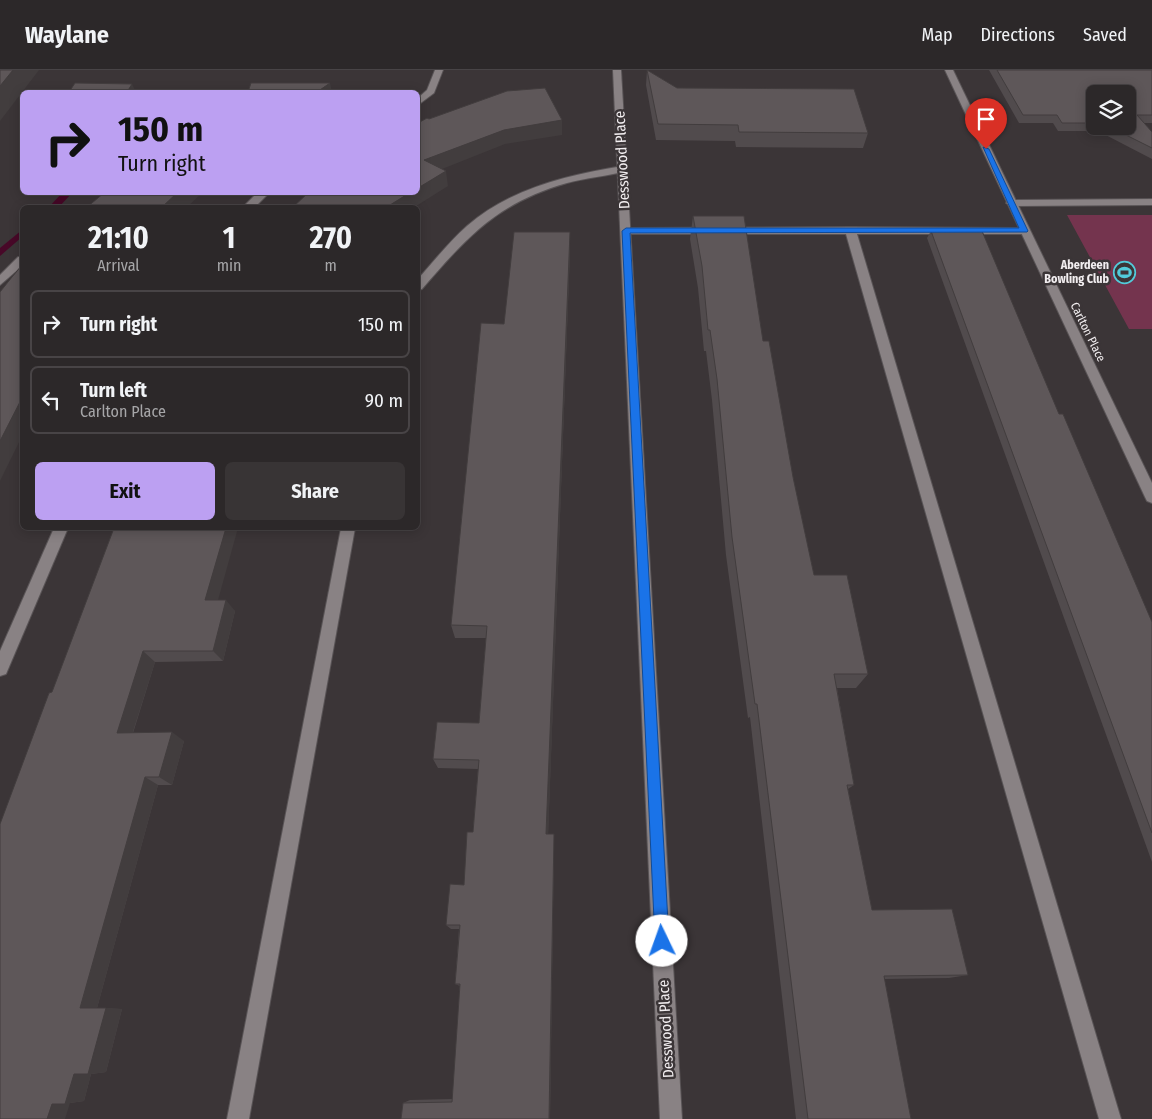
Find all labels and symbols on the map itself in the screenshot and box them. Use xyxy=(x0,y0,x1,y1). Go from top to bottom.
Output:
pin xyxy=(965,98,1007,149)
street label: Desswood Place xyxy=(610,110,634,210)
place label: Aberdeen Bowling Club xyxy=(1044,258,1109,286)
sports icon: Aberdeen Bowling Club xyxy=(1113,260,1137,284)
street label: Carlton Place xyxy=(1068,300,1108,364)
position arrow xyxy=(635,914,687,966)
street label: Desswood Place xyxy=(654,979,678,1079)

